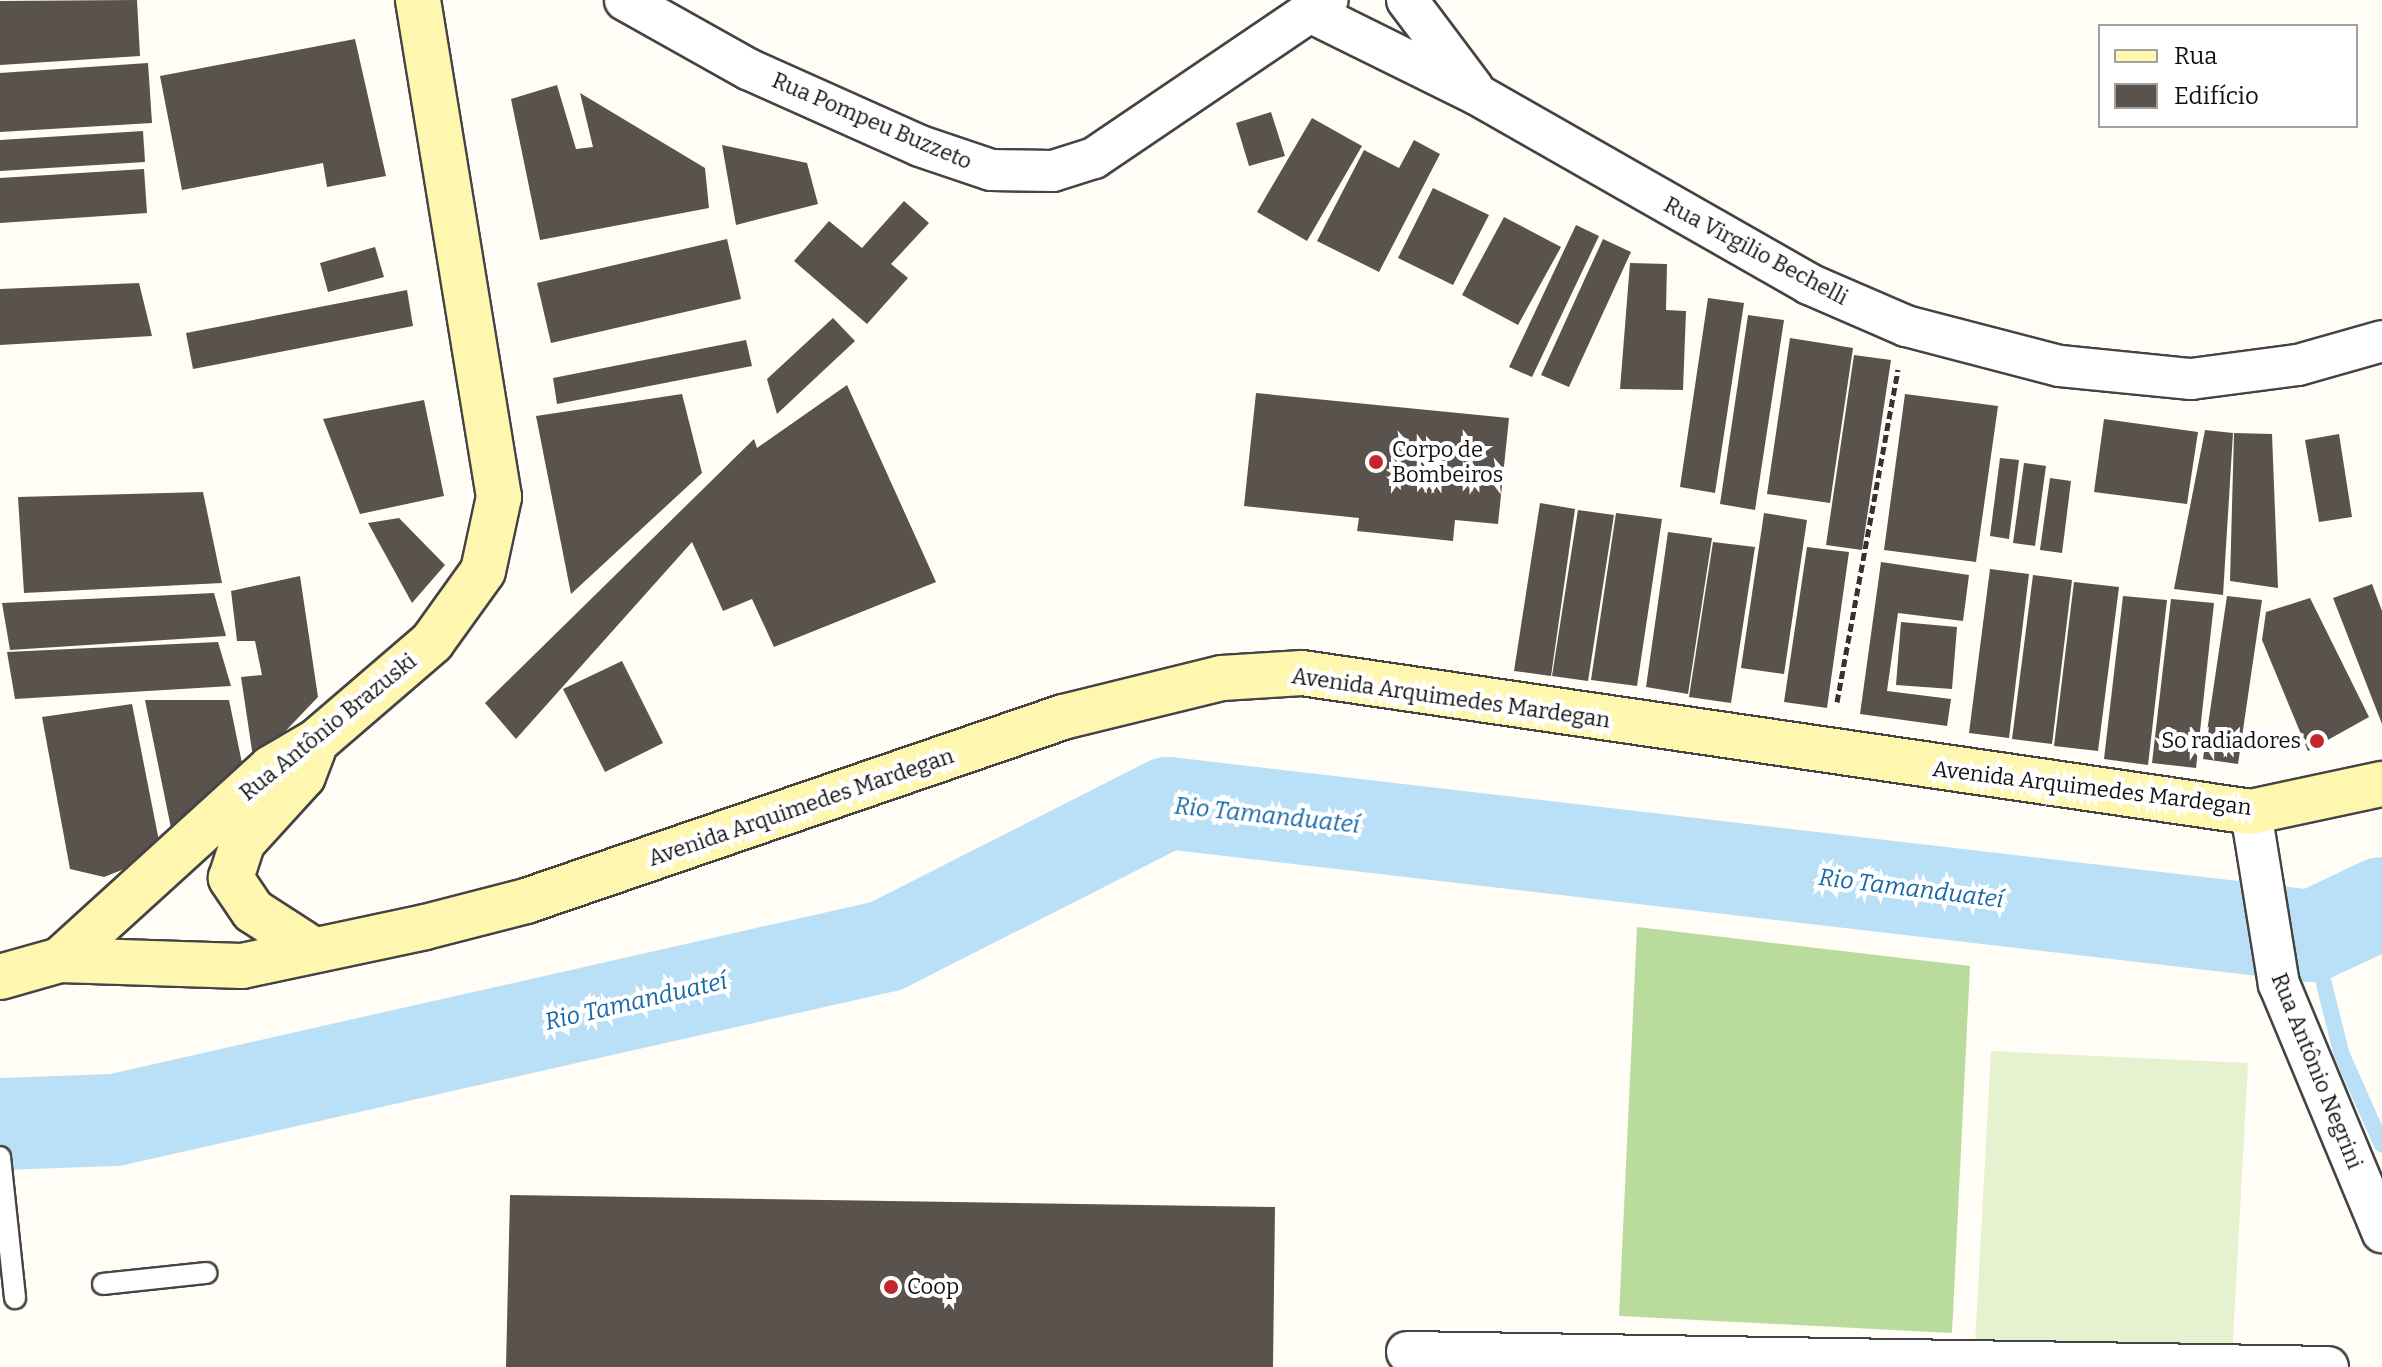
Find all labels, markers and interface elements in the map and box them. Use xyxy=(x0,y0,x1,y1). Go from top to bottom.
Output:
legend xyxy=(2098,24,2358,128)
text: Rua xyxy=(2174,42,2217,70)
street label: Rua Pompeu Buzzeto xyxy=(768,67,976,175)
text: Edifício xyxy=(2174,82,2259,110)
street label: Rua Virgilio Bechelli xyxy=(1659,191,1853,311)
place label: Corpo de Bombeiros xyxy=(1392,436,1503,488)
marker: Corpo de Bombeiros xyxy=(1367,453,1385,471)
street label: Rua Antônio Brazuski xyxy=(234,648,422,806)
street label: Avenida Arquimedes Mardegan xyxy=(1290,663,1612,733)
place label: So radiadores xyxy=(2161,728,2301,754)
marker: So radiadores xyxy=(2308,732,2326,750)
street label: Avenida Arquimedes Mardegan xyxy=(645,742,957,872)
street label: Avenida Arquimedes Mardegan xyxy=(1931,755,2253,821)
water label: Rio Tamanduateí xyxy=(1173,792,1361,840)
water label: Rio Tamanduateí xyxy=(1817,863,2005,915)
water label: Rio Tamanduateí xyxy=(542,967,730,1037)
street label: Rua Antônio Negrini xyxy=(2266,969,2368,1173)
place label: Coop xyxy=(907,1274,959,1300)
marker: Coop xyxy=(882,1278,900,1296)

